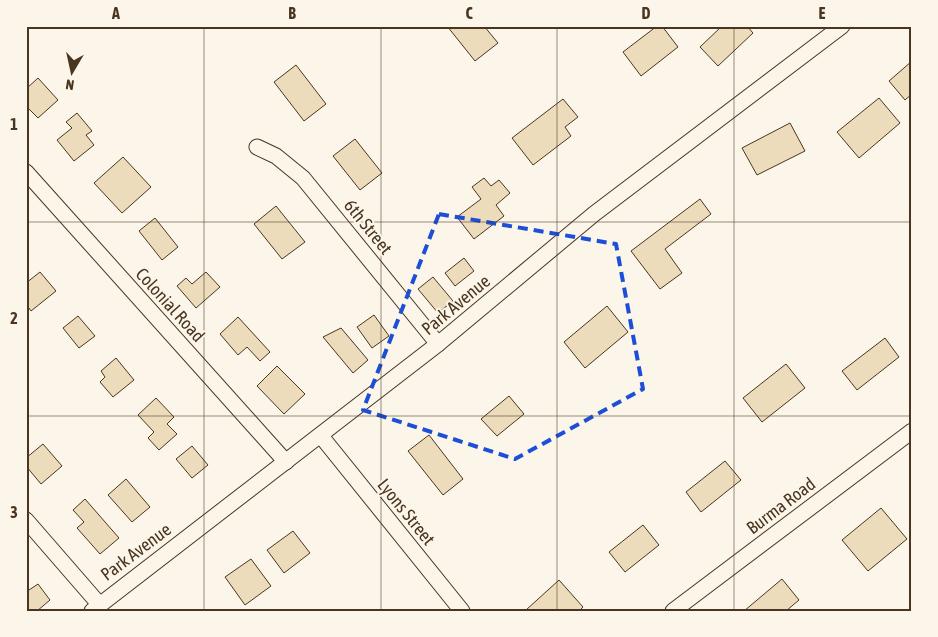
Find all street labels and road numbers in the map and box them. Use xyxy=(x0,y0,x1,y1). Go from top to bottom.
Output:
street label: 6th Street xyxy=(340,195,397,258)
street label: Colonial Road xyxy=(132,263,209,346)
street label: Park Avenue xyxy=(417,270,494,339)
street label: Burma Road xyxy=(742,473,819,538)
street label: Lyons Street xyxy=(373,474,439,549)
street label: Park Avenue xyxy=(96,518,175,585)

